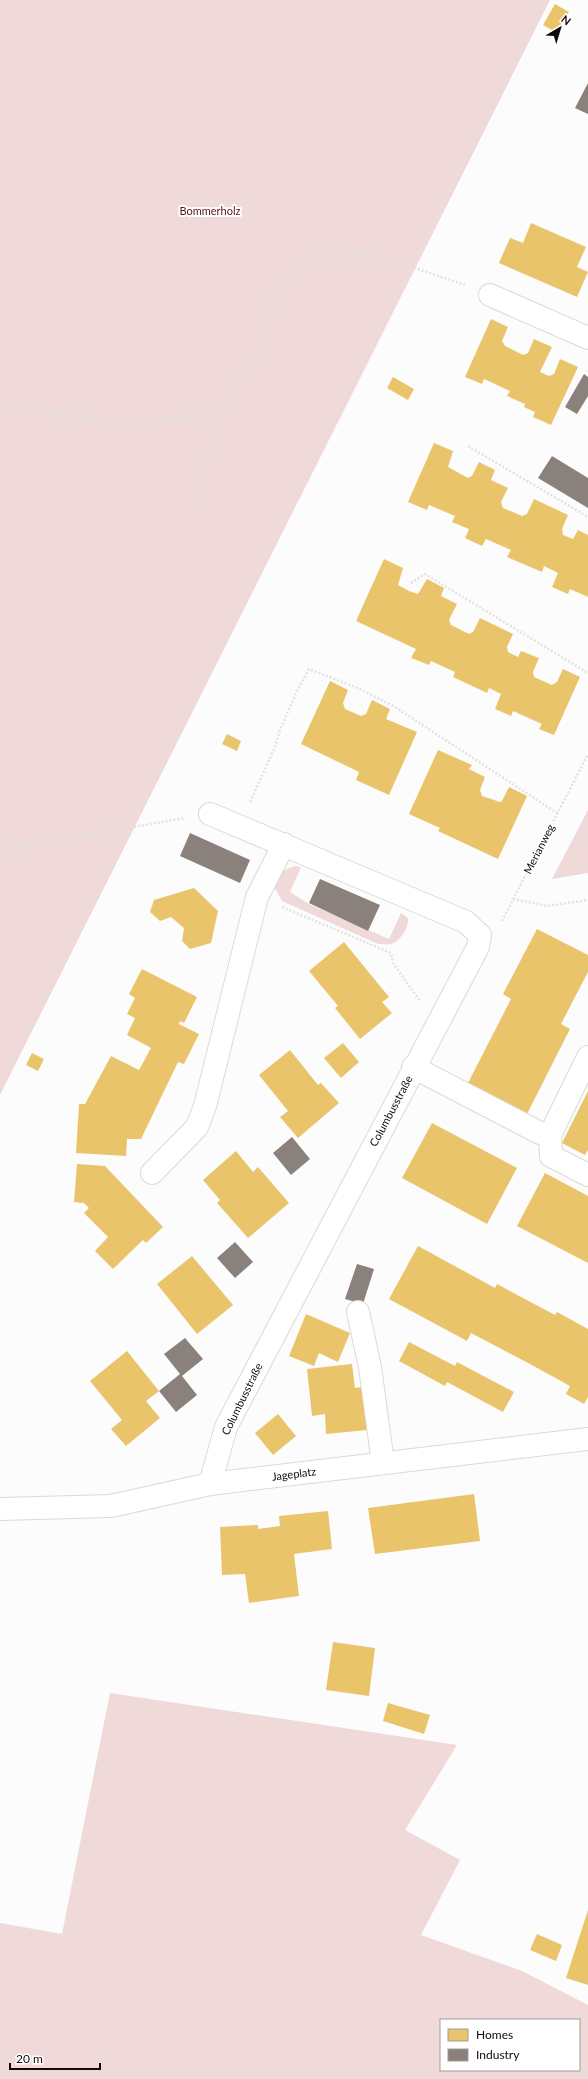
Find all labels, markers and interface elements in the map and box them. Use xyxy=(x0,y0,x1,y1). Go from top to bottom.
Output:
north arrow xyxy=(540,8,580,48)
text: N xyxy=(559,12,574,27)
park label: Bommerholz xyxy=(179,204,241,217)
street label: Merianweg xyxy=(520,821,557,876)
street label: Columbusstraße xyxy=(366,1073,415,1149)
street label: Columbusstraße xyxy=(218,1360,265,1437)
street label: Jageplatz xyxy=(271,1464,317,1483)
legend xyxy=(440,2019,580,2071)
text: Homes xyxy=(476,2027,513,2042)
scale bar xyxy=(10,2045,100,2071)
text: Industry xyxy=(476,2047,520,2062)
text: 20 m xyxy=(16,2051,43,2066)

